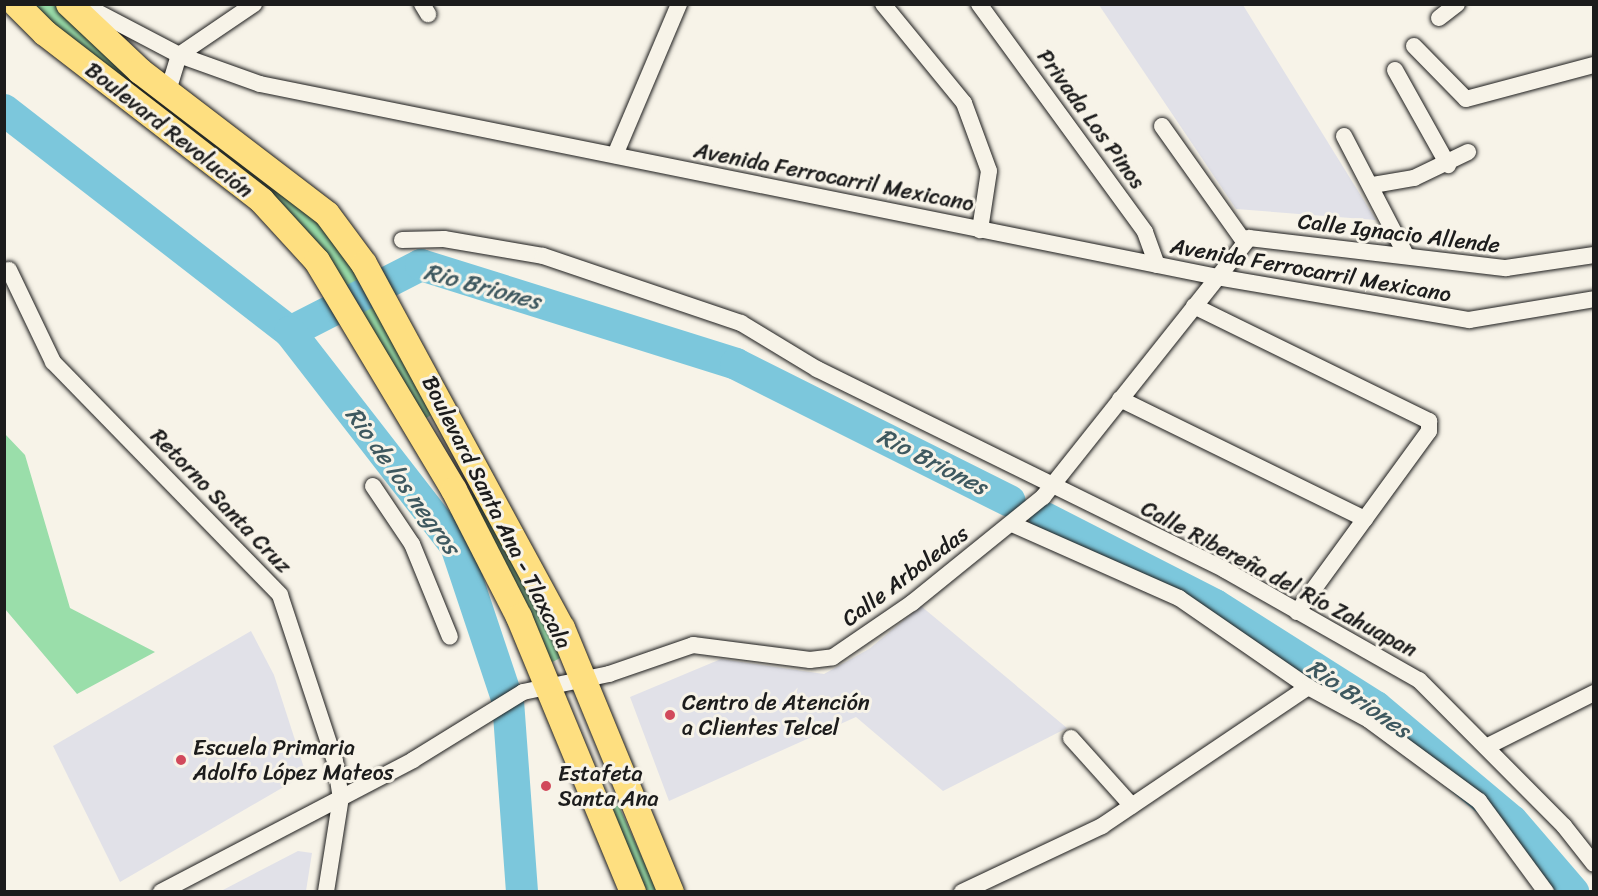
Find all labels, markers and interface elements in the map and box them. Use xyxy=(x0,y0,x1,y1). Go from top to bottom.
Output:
street label: Privada Los Pinos xyxy=(1031,43,1151,195)
street label: Boulevard Revolución xyxy=(80,56,258,204)
street label: Avenida Ferrocarril Mexicano xyxy=(692,137,976,217)
street label: Calle Ignacio Allende xyxy=(1296,207,1502,259)
street label: Avenida Ferrocarril Mexicano xyxy=(1169,232,1453,308)
water label: Rio Briones xyxy=(421,258,543,316)
street label: Boulevard Santa Ana - Tlaxcala xyxy=(416,371,578,653)
water label: Rio de los negros xyxy=(338,401,466,561)
water label: Rio Briones xyxy=(873,422,991,502)
street label: Retorno Santa Cruz xyxy=(145,423,297,579)
street label: Calle Ribereña del Río Zahuapan xyxy=(1137,495,1421,663)
street label: Calle Arboledas xyxy=(837,520,973,632)
water label: Rio Briones xyxy=(1302,653,1414,745)
place label: Centro de Atención a Clientes Telcel xyxy=(682,689,870,740)
marker: Centro de Atención a Clientes Telcel xyxy=(663,708,677,722)
place label: Escuela Primaria Adolfo López Mateos xyxy=(193,734,394,786)
marker: Escuela Primaria Adolfo López Mateos xyxy=(174,753,188,767)
place label: Estafeta Santa Ana xyxy=(558,760,658,812)
marker: Estafeta Santa Ana xyxy=(539,779,553,793)

